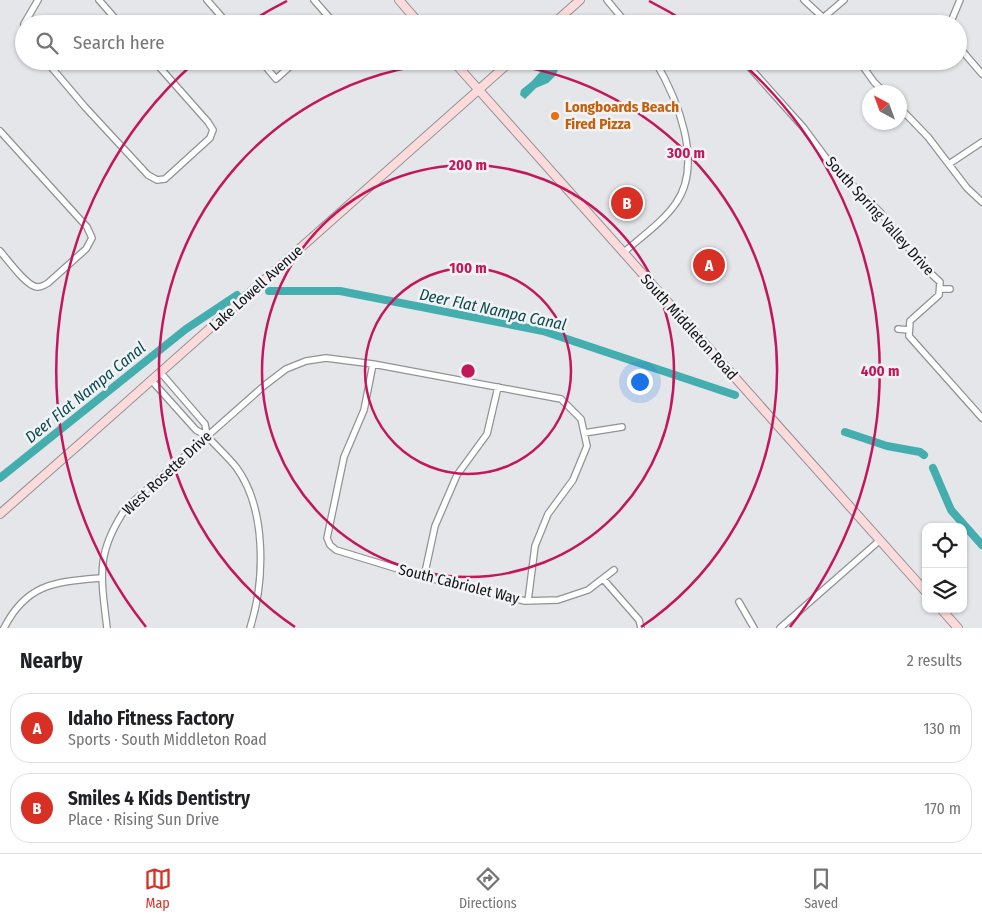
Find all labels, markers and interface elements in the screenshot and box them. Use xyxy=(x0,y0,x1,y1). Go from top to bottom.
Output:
search box xyxy=(15,15,967,70)
icon: search xyxy=(33,29,61,57)
text: Search here xyxy=(73,31,165,54)
north arrow xyxy=(862,85,907,130)
place label: Longboards Beach Fired Pizza xyxy=(565,98,679,133)
marker: Longboards Beach Fired Pizza xyxy=(549,110,561,122)
text: 300 m xyxy=(666,144,705,162)
street label: South Spring Valley Drive xyxy=(822,153,938,279)
text: 200 m xyxy=(448,156,487,174)
pin: B xyxy=(611,184,643,222)
street label: Lake Lowell Avenue xyxy=(206,241,306,335)
pin: A xyxy=(693,246,725,284)
text: 100 m xyxy=(449,259,487,277)
street label: South Middleton Road xyxy=(637,270,741,384)
water label: Deer Flat Nampa Canal xyxy=(418,285,568,334)
water label: Deer Flat Nampa Canal xyxy=(21,338,149,447)
centre of rings xyxy=(459,362,477,380)
text: 400 m xyxy=(861,362,899,380)
your location xyxy=(627,369,653,395)
street label: West Rosette Drive xyxy=(119,427,215,519)
map controls xyxy=(922,523,967,613)
button: locate xyxy=(922,523,967,568)
street label: South Cabriolet Way xyxy=(397,560,521,608)
button: layers xyxy=(922,568,967,613)
text: Nearby xyxy=(20,648,82,674)
text: 2 results xyxy=(907,651,962,670)
text: Idaho Fitness Factory xyxy=(68,707,234,730)
text: A xyxy=(33,719,41,738)
text: 130 m xyxy=(923,719,961,738)
text: Sports · South Middleton Road xyxy=(68,730,267,749)
text: Smiles 4 Kids Dentistry xyxy=(68,787,250,810)
text: B xyxy=(33,799,41,818)
text: 170 m xyxy=(924,799,961,818)
text: Place · Rising Sun Drive xyxy=(68,810,219,829)
tab: Map xyxy=(144,865,172,912)
tab: Directions xyxy=(459,865,517,912)
tab: Saved xyxy=(804,865,838,912)

